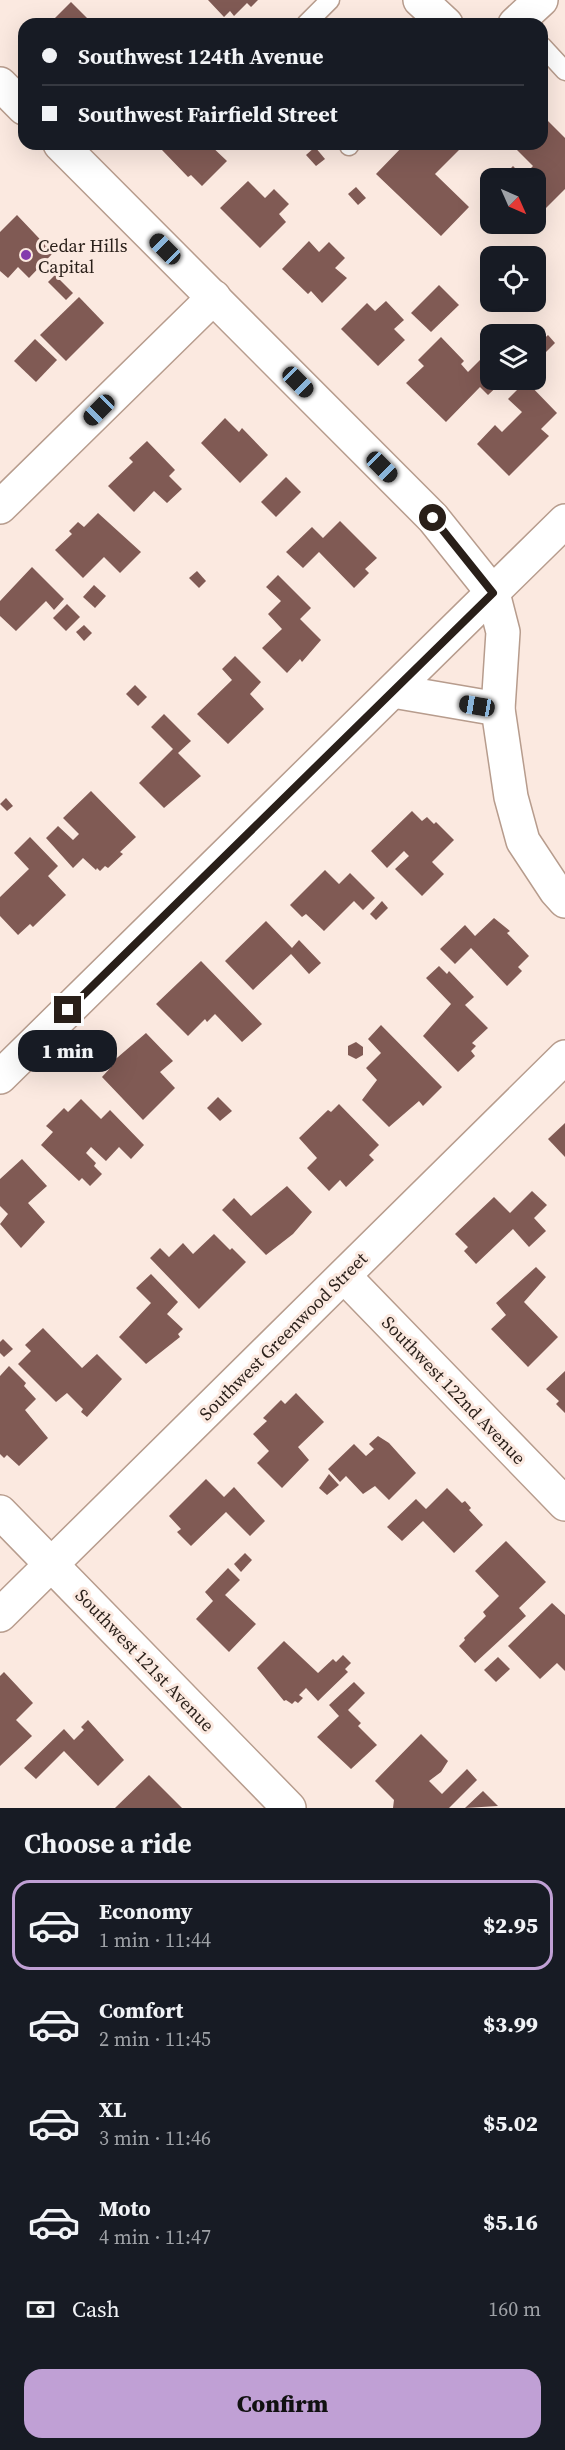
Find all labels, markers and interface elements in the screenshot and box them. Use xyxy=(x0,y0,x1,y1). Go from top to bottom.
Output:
text: Southwest 124th Avenue xyxy=(78,41,323,71)
text: Southwest Fairfield Street xyxy=(78,99,338,129)
north arrow xyxy=(480,168,546,234)
map controls xyxy=(480,168,546,390)
car xyxy=(146,230,184,268)
place label: Cedar Hills Capital xyxy=(38,233,128,279)
button: locate xyxy=(480,246,546,312)
marker: Cedar Hills Capital xyxy=(19,248,33,262)
button: layers xyxy=(480,324,546,390)
car xyxy=(279,363,317,401)
car xyxy=(80,391,118,429)
car xyxy=(363,448,401,486)
route start xyxy=(419,504,446,531)
car xyxy=(458,694,496,718)
route end xyxy=(54,996,81,1023)
callout: 1 min xyxy=(19,1031,118,1073)
text: 1 min xyxy=(41,1037,94,1065)
street label: Southwest Greenwood Street xyxy=(193,1246,373,1426)
street label: Southwest 122nd Avenue xyxy=(376,1310,532,1470)
street label: Southwest 121st Avenue xyxy=(70,1583,220,1737)
text: Choose a ride xyxy=(24,1825,192,1862)
text: Economy xyxy=(99,1896,193,1926)
icon: car xyxy=(27,1898,81,1952)
text: $2.95 xyxy=(483,1910,538,1940)
text: 1 min · 11:44 xyxy=(99,1926,211,1954)
text: Comfort xyxy=(99,1995,183,2025)
icon: car xyxy=(27,1997,81,2051)
text: $3.99 xyxy=(483,2009,538,2039)
text: 2 min · 11:45 xyxy=(99,2025,211,2053)
text: XL xyxy=(99,2094,126,2124)
icon: car xyxy=(27,2096,81,2150)
text: $5.02 xyxy=(483,2108,538,2138)
text: 3 min · 11:46 xyxy=(99,2124,211,2152)
text: Moto xyxy=(99,2193,151,2223)
icon: car xyxy=(27,2195,81,2249)
text: $5.16 xyxy=(483,2207,538,2237)
text: 4 min · 11:47 xyxy=(99,2223,211,2251)
icon: cash xyxy=(24,2293,57,2326)
text: Cash xyxy=(72,2294,120,2324)
text: 160 m xyxy=(488,2295,541,2323)
button: Confirm xyxy=(24,2369,541,2438)

